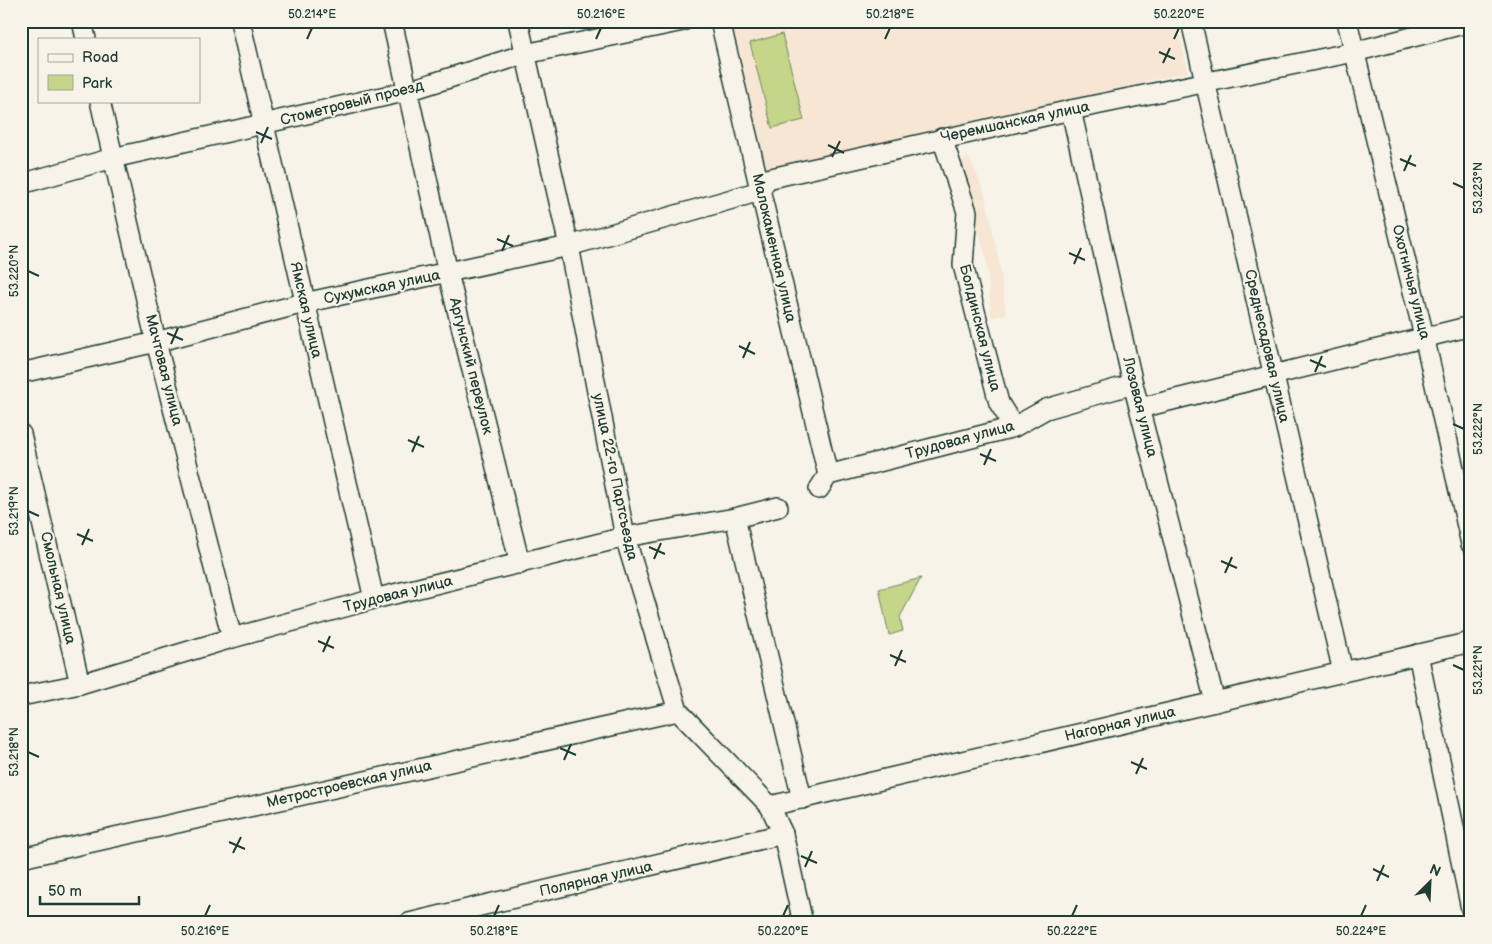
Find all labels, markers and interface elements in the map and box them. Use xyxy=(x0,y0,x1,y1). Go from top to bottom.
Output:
text: 50.214°E xyxy=(288,7,336,22)
text: 50.216°E xyxy=(577,7,625,22)
text: 50.218°E xyxy=(866,7,914,22)
text: 50.220°E xyxy=(1154,7,1205,22)
legend xyxy=(38,38,200,102)
text: Road xyxy=(82,48,118,67)
text: Park xyxy=(82,74,113,93)
street label: Стометровый проезд xyxy=(278,76,426,130)
street label: Черемшанская улица xyxy=(939,97,1091,147)
text: 53.223°N xyxy=(1471,162,1486,214)
street label: Малокаменная улица xyxy=(748,172,800,324)
street label: Охотничья улица xyxy=(1388,223,1435,342)
text: 53.220°N xyxy=(7,245,22,297)
street label: Ямская улица xyxy=(286,260,326,360)
street label: Болдинская улица xyxy=(955,262,1005,394)
street label: Сухумская улица xyxy=(322,265,442,309)
street label: Среднесадовая улица xyxy=(1240,268,1294,425)
street label: Аргунский переулок xyxy=(445,295,497,436)
street label: Мачтовая улица xyxy=(141,312,187,428)
street label: Лозовая улица xyxy=(1118,354,1162,459)
street label: улица 22-го Партсъезда xyxy=(588,392,642,562)
text: 53.222°N xyxy=(1471,403,1486,455)
street label: Трудовая улица xyxy=(904,416,1016,464)
text: 53.219°N xyxy=(7,486,22,536)
street label: Смольная улица xyxy=(36,530,80,646)
street label: Трудовая улица xyxy=(342,571,455,617)
text: 53.221°N xyxy=(1471,645,1486,695)
street label: Нагорная улица xyxy=(1063,702,1177,746)
text: 53.218°N xyxy=(7,727,22,777)
street label: Метростроевская улица xyxy=(265,756,434,812)
north arrow xyxy=(1404,856,1454,906)
street label: Полярная улица xyxy=(538,857,655,901)
text: N xyxy=(1427,861,1443,880)
scale bar xyxy=(40,874,139,906)
text: 50 m xyxy=(48,882,82,901)
text: 50.216°E xyxy=(181,924,229,939)
text: 50.218°E xyxy=(470,924,518,939)
text: 50.220°E xyxy=(758,924,809,939)
text: 50.222°E xyxy=(1047,924,1097,939)
text: 50.224°E xyxy=(1336,924,1386,939)

